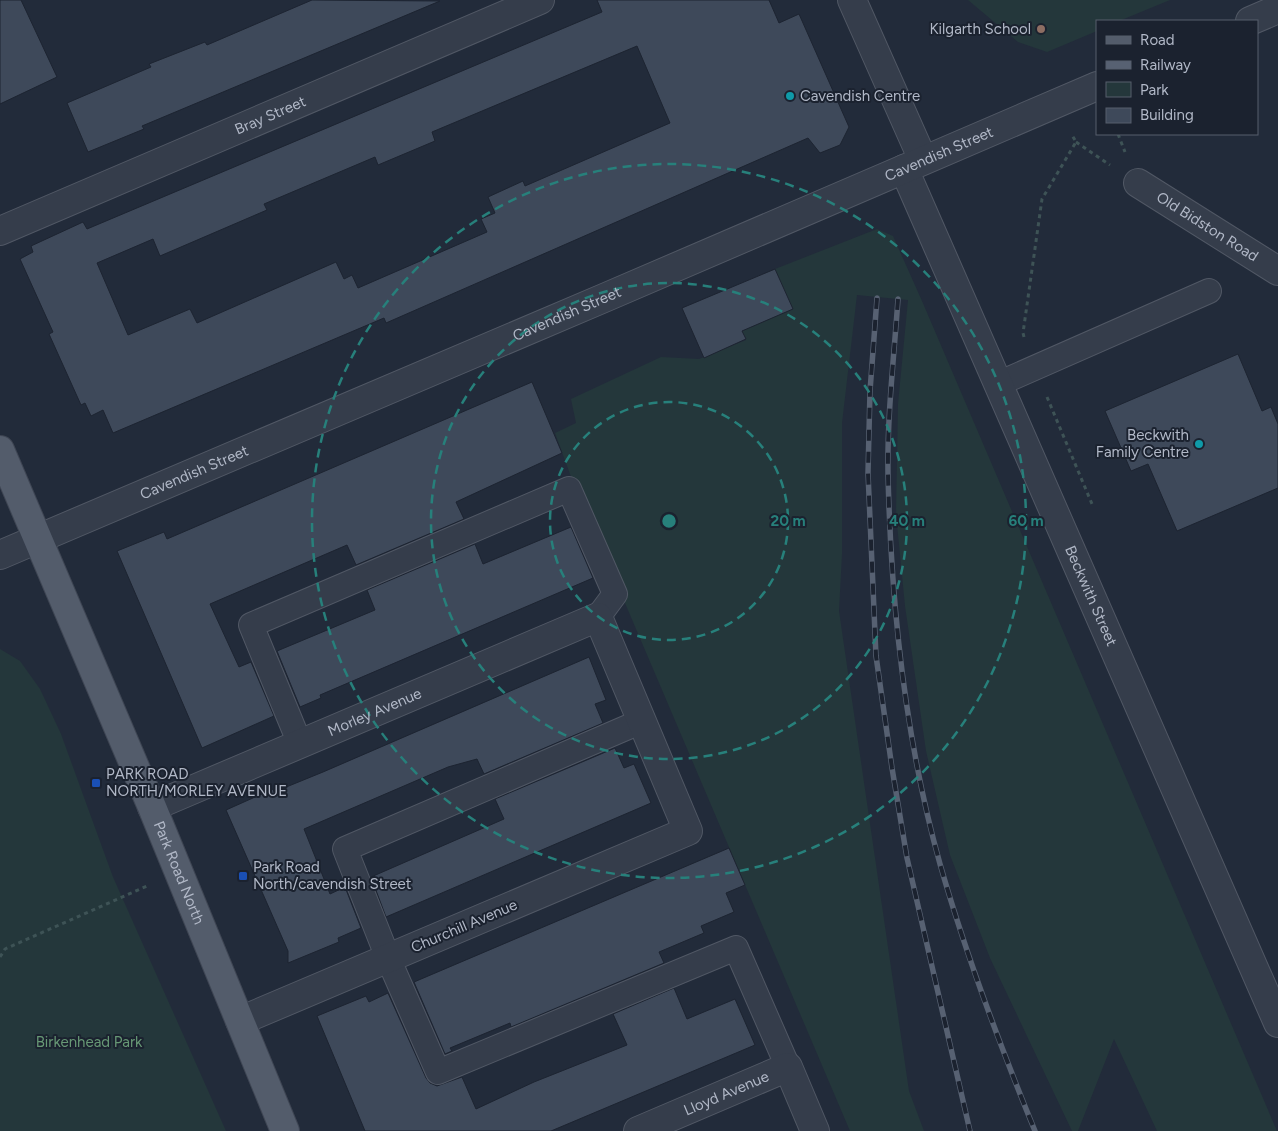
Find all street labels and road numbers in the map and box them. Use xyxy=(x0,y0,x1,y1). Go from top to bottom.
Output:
street label: Bray Street xyxy=(232,92,309,138)
street label: Cavendish Street xyxy=(882,123,996,185)
street label: Old Bidston Road xyxy=(1153,188,1262,265)
street label: Cavendish Street xyxy=(510,283,624,345)
street label: Cavendish Street xyxy=(137,441,251,503)
street label: Beckwith Street xyxy=(1061,543,1121,649)
street label: Morley Avenue xyxy=(325,684,424,740)
street label: Park Road North xyxy=(150,818,208,927)
street label: Churchill Avenue xyxy=(408,896,520,956)
street label: Lloyd Avenue xyxy=(681,1067,772,1119)

